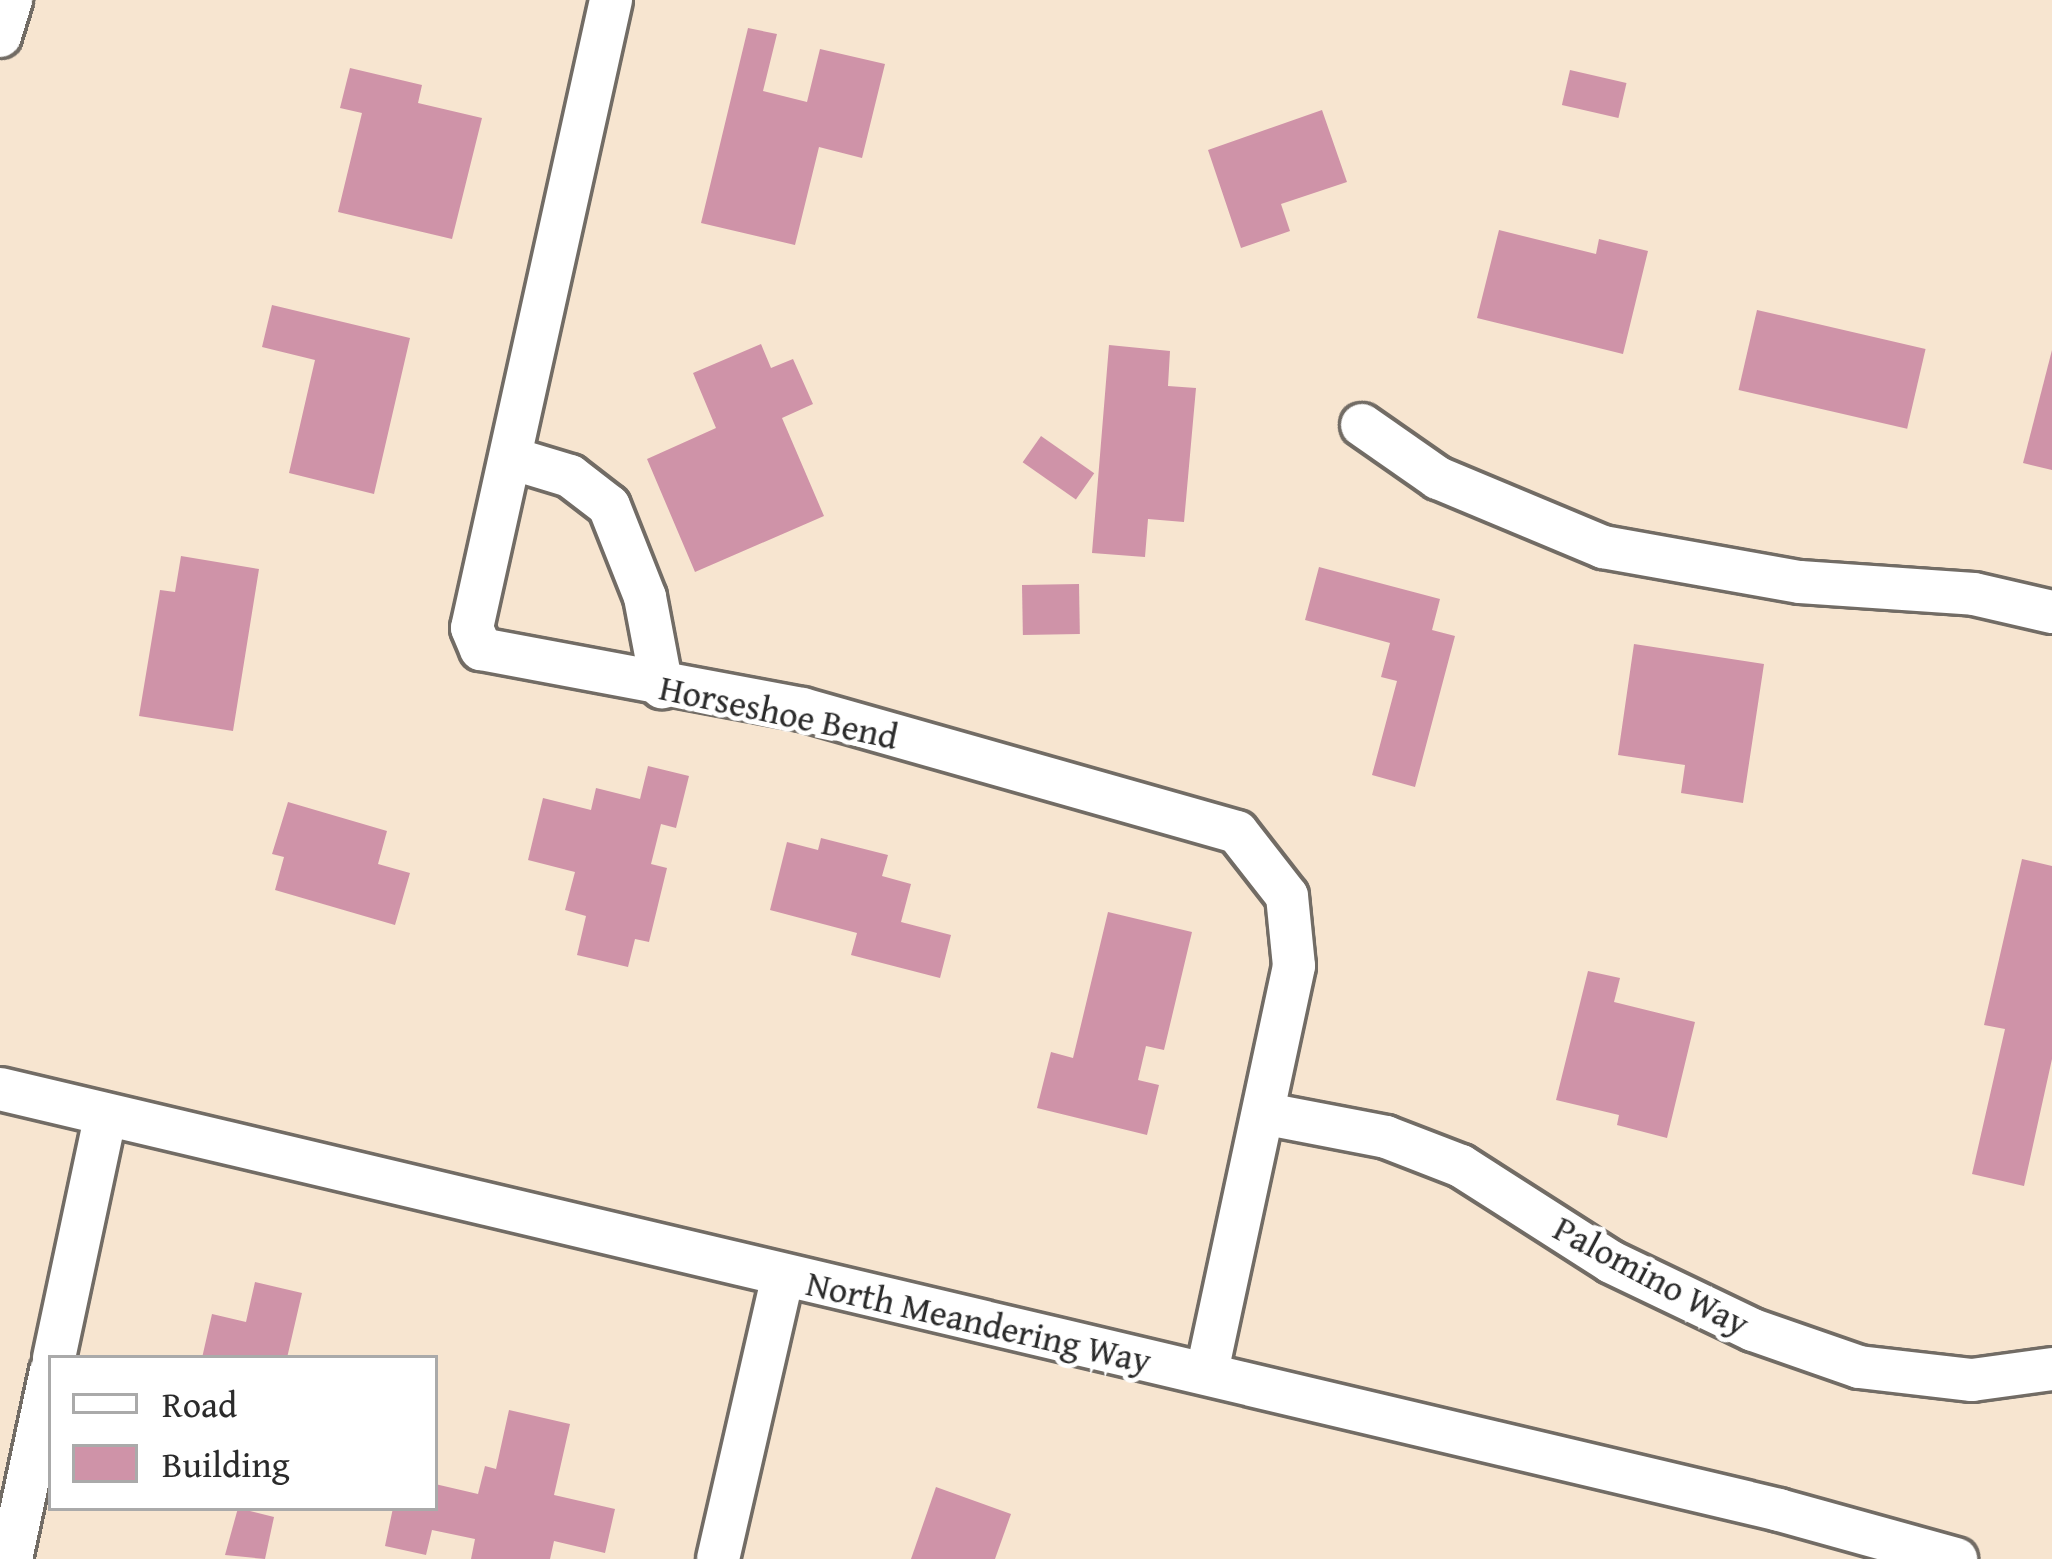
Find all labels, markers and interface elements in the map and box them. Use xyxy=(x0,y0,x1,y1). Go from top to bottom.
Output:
street label: Horseshoe Bend xyxy=(656,665,902,757)
street label: Palomino Way xyxy=(1547,1205,1757,1345)
street label: North Meandering Way xyxy=(802,1260,1156,1382)
legend xyxy=(48,1355,438,1511)
text: Road xyxy=(162,1377,237,1430)
text: Building xyxy=(162,1437,290,1490)

